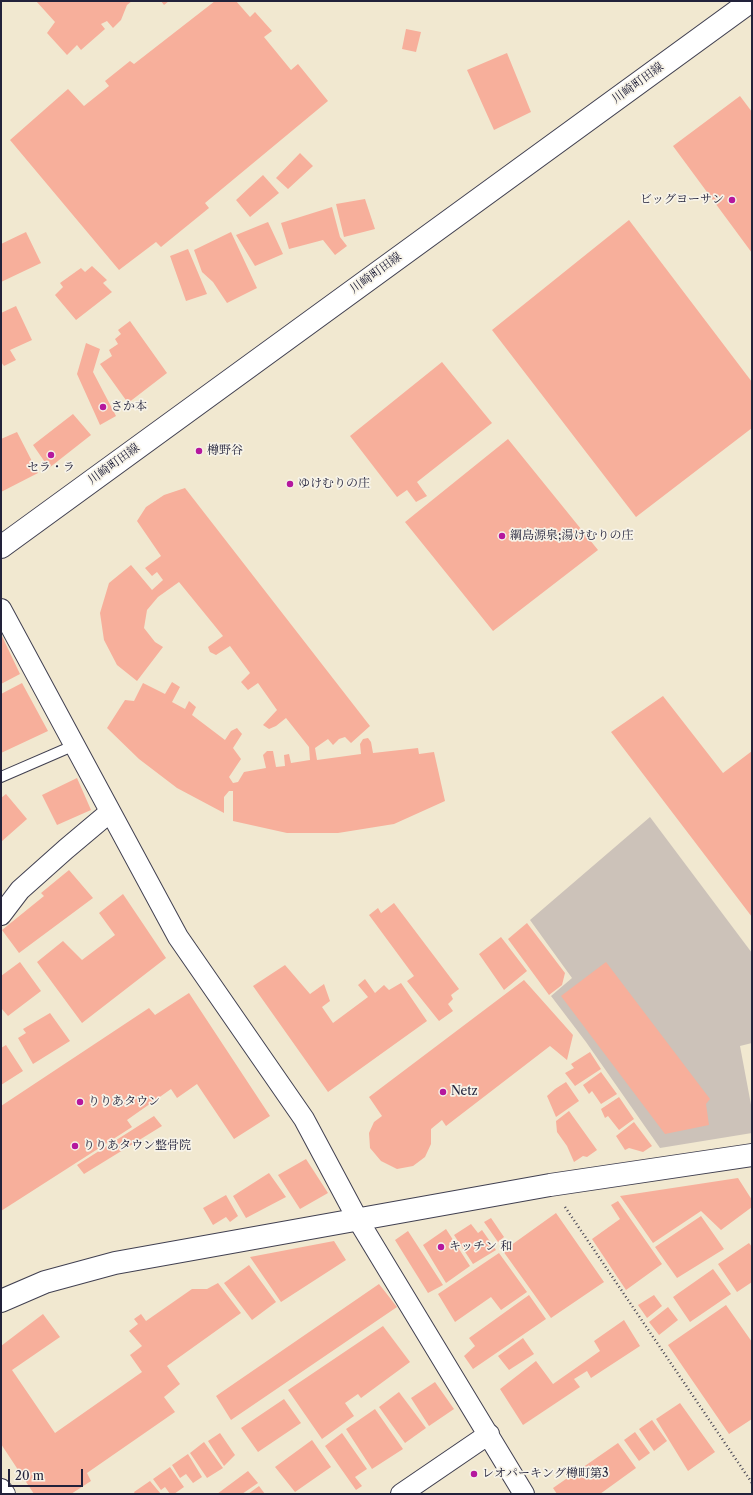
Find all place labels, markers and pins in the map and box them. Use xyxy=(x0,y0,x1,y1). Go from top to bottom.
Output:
place label: ビッグヨーサン xyxy=(640,193,724,207)
marker: ビッグヨーサン xyxy=(727,195,737,205)
place label: さか本 xyxy=(111,400,147,414)
marker: さか本 xyxy=(98,402,108,412)
place label: 樽野谷 xyxy=(207,444,243,458)
marker: 樽野谷 xyxy=(194,446,204,456)
marker: セラ・ラ xyxy=(46,450,56,460)
place label: セラ・ラ xyxy=(27,461,75,475)
place label: ゆけむりの庄 xyxy=(298,477,370,491)
marker: ゆけむりの庄 xyxy=(285,479,295,489)
place label: 綱島源泉;湯けむりの庄 xyxy=(510,529,633,543)
marker: 綱島源泉;湯けむりの庄 xyxy=(497,531,507,541)
place label: Netz xyxy=(451,1085,478,1099)
marker: Netz xyxy=(438,1087,448,1097)
place label: りりあタウン xyxy=(88,1095,160,1109)
marker: りりあタウン xyxy=(75,1097,85,1107)
place label: りりあタウン整骨院 xyxy=(83,1139,191,1153)
marker: りりあタウン整骨院 xyxy=(70,1141,80,1151)
place label: キッチン 和 xyxy=(449,1240,512,1254)
marker: キッチン 和 xyxy=(436,1242,446,1252)
place label: レオパーキング樽町第3 xyxy=(482,1467,609,1481)
marker: レオパーキング樽町第3 xyxy=(469,1469,479,1479)

